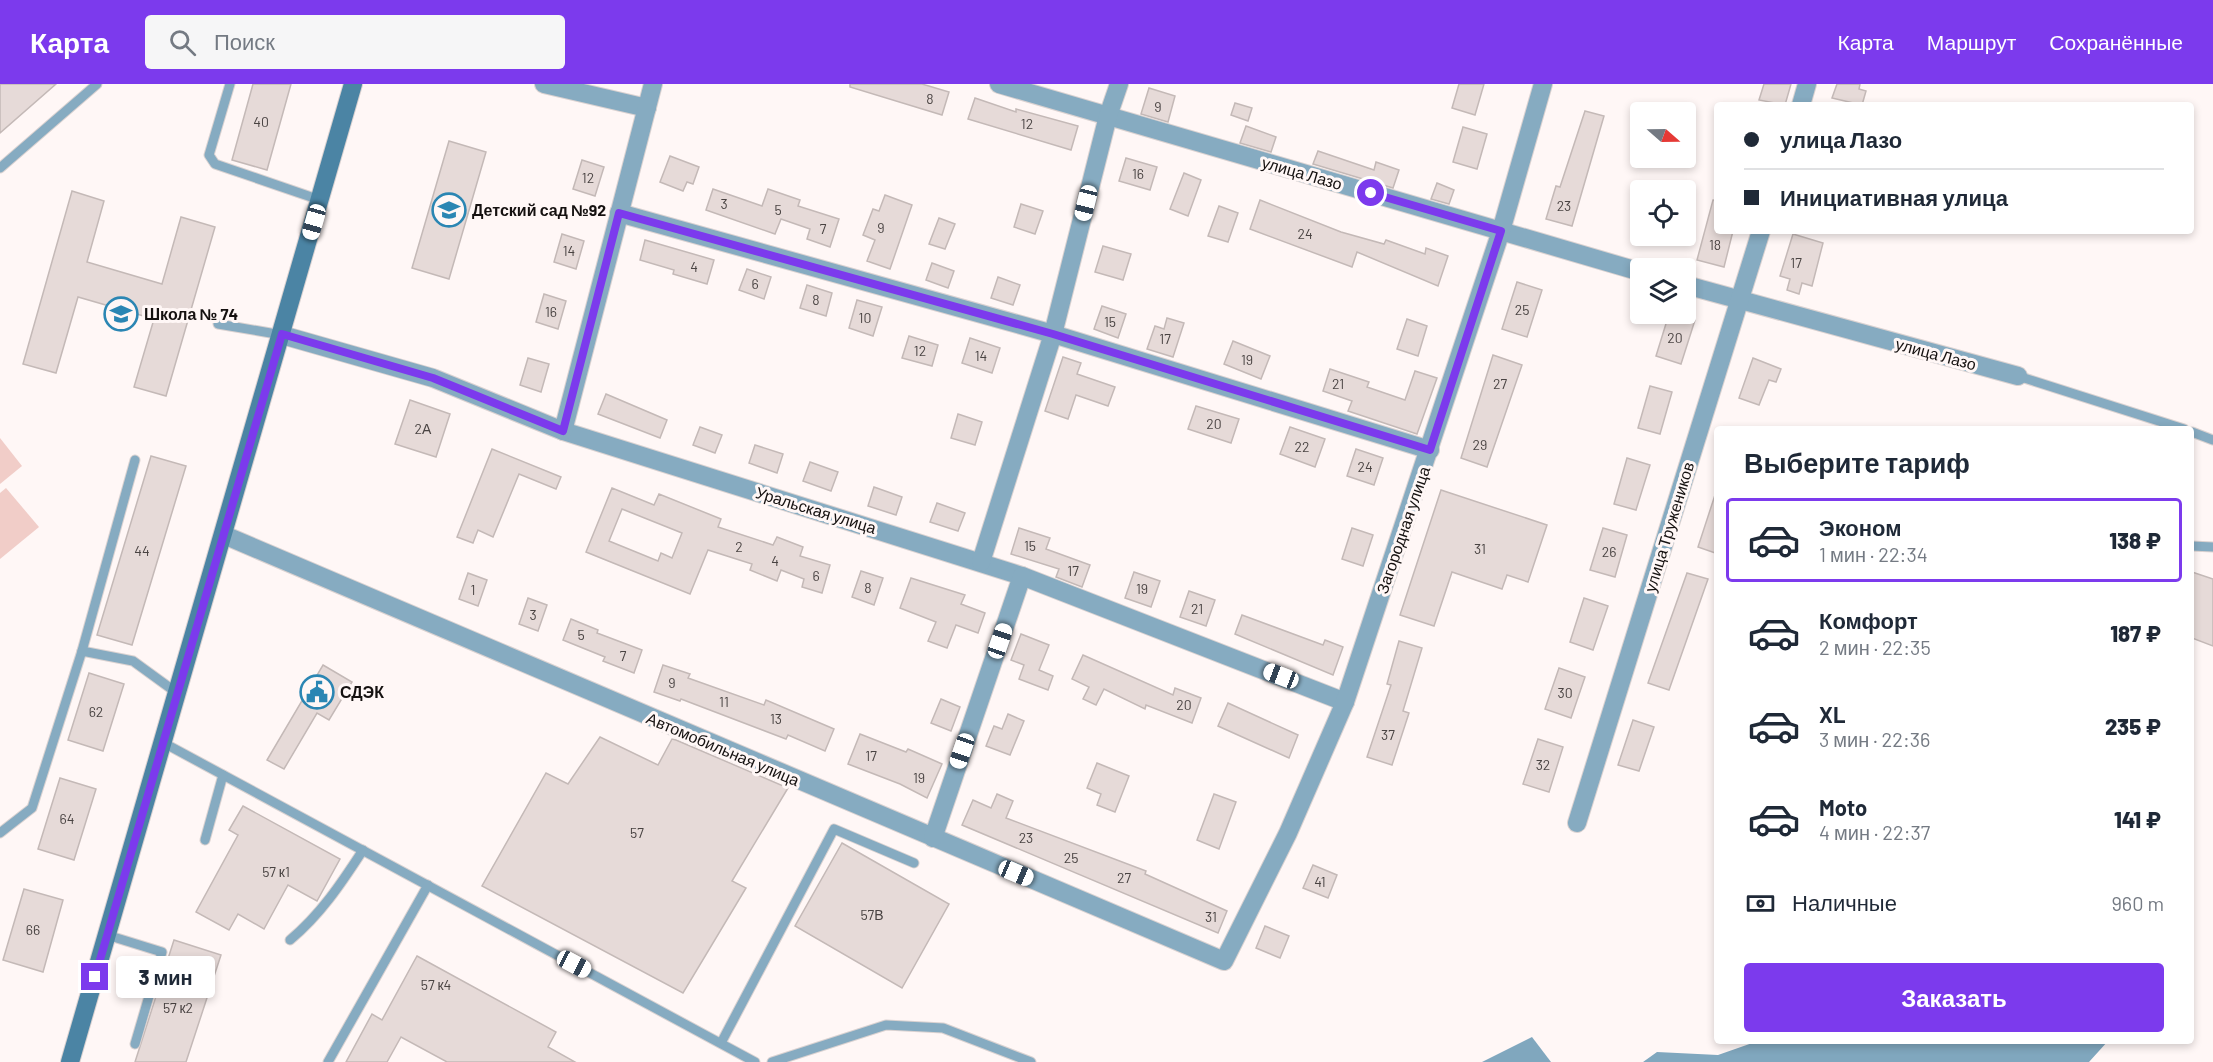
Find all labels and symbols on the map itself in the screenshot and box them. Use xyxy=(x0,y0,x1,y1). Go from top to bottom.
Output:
house number: 8 xyxy=(926,90,934,107)
house number: 9 xyxy=(1154,98,1162,115)
north arrow xyxy=(1630,102,1696,168)
house number: 40 xyxy=(253,113,269,130)
house number: 12 xyxy=(1021,115,1033,132)
street label: улица Лазо xyxy=(1260,152,1344,193)
house number: 16 xyxy=(1132,165,1144,182)
house number: 12 xyxy=(582,169,594,186)
route start xyxy=(1357,179,1384,206)
car xyxy=(1073,183,1099,223)
school or university icon: Детский сад №92 xyxy=(431,192,467,228)
house number: 3 xyxy=(720,195,728,212)
house number: 23 xyxy=(1557,197,1571,214)
place label: Детский сад №92 xyxy=(472,200,606,219)
house number: 5 xyxy=(774,201,782,218)
car xyxy=(300,202,328,242)
house number: 9 xyxy=(877,219,885,236)
house number: 7 xyxy=(820,220,827,237)
house number: 24 xyxy=(1297,225,1313,242)
house number: 18 xyxy=(1709,236,1721,253)
house number: 14 xyxy=(563,242,575,259)
house number: 17 xyxy=(1790,254,1802,271)
house number: 4 xyxy=(690,258,698,275)
house number: 6 xyxy=(751,275,759,292)
house number: 8 xyxy=(812,291,820,308)
school or university icon: Школа № 74 xyxy=(103,296,139,332)
house number: 25 xyxy=(1515,301,1529,318)
house number: 16 xyxy=(545,303,557,320)
place label: Школа № 74 xyxy=(144,304,238,323)
house number: 10 xyxy=(859,309,871,326)
house number: 15 xyxy=(1104,313,1116,330)
house number: 20 xyxy=(1667,329,1683,346)
house number: 17 xyxy=(1159,330,1171,347)
street label: улица Лазо xyxy=(1894,334,1979,373)
house number: 12 xyxy=(914,342,926,359)
house number: 14 xyxy=(975,347,987,364)
house number: 19 xyxy=(1241,351,1253,368)
house number: 21 xyxy=(1332,375,1344,392)
house number: 27 xyxy=(1493,375,1507,392)
house number: 20 xyxy=(1206,415,1222,432)
house number: 2А xyxy=(415,420,432,437)
house number: 29 xyxy=(1473,436,1487,453)
house number: 22 xyxy=(1294,438,1310,455)
house number: 24 xyxy=(1357,458,1373,475)
street label: улица Тружеников xyxy=(1640,460,1697,594)
street label: Загородная улица xyxy=(1372,464,1433,596)
street label: Уральская улица xyxy=(754,482,879,537)
house number: 15 xyxy=(1024,537,1036,554)
house number: 2 xyxy=(735,538,743,555)
house number: 31 xyxy=(1474,540,1486,557)
house number: 44 xyxy=(134,542,150,559)
house number: 26 xyxy=(1602,543,1616,560)
house number: 4 xyxy=(771,552,779,569)
house number: 17 xyxy=(1067,562,1079,579)
house number: 6 xyxy=(812,567,820,584)
house number: 8 xyxy=(864,579,872,596)
house number: 19 xyxy=(1136,580,1148,597)
house number: 1 xyxy=(471,581,475,598)
house number: 21 xyxy=(1191,600,1203,617)
house number: 3 xyxy=(529,606,537,623)
car xyxy=(986,621,1014,661)
house number: 5 xyxy=(577,626,585,643)
house number: 7 xyxy=(620,647,627,664)
car xyxy=(1261,661,1301,691)
public building icon: СДЭК xyxy=(299,674,335,710)
house number: 9 xyxy=(668,674,676,691)
place label: СДЭК xyxy=(340,682,384,701)
house number: 30 xyxy=(1557,684,1573,701)
house number: 11 xyxy=(719,693,729,710)
house number: 20 xyxy=(1176,696,1192,713)
house number: 62 xyxy=(89,703,103,720)
street label: Автомобильная улица xyxy=(644,708,803,789)
house number: 13 xyxy=(770,710,782,727)
house number: 37 xyxy=(1381,726,1395,743)
car xyxy=(948,731,976,771)
house number: 17 xyxy=(865,747,877,764)
house number: 32 xyxy=(1536,756,1550,773)
house number: 19 xyxy=(913,769,925,786)
house number: 64 xyxy=(60,810,74,827)
house number: 57 xyxy=(630,824,644,841)
house number: 23 xyxy=(1019,829,1033,846)
house number: 25 xyxy=(1064,849,1078,866)
car xyxy=(996,858,1036,888)
house number: 57 к1 xyxy=(262,863,290,880)
house number: 27 xyxy=(1117,869,1131,886)
house number: 41 xyxy=(1314,873,1326,890)
house number: 57В xyxy=(860,906,884,923)
house number: 31 xyxy=(1205,908,1217,925)
house number: 66 xyxy=(26,921,40,938)
car xyxy=(554,948,594,980)
callout: 3 мин xyxy=(116,956,215,998)
route end xyxy=(81,963,108,990)
house number: 57 к4 xyxy=(421,976,451,993)
house number: 57 к2 xyxy=(163,999,193,1016)

